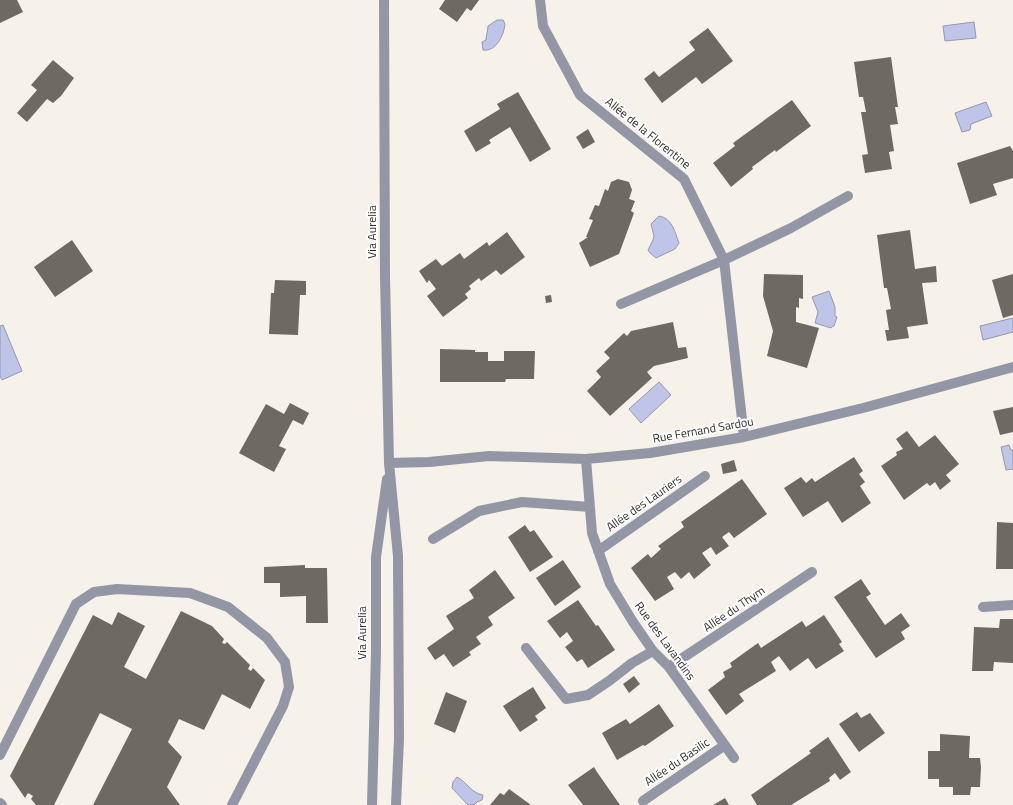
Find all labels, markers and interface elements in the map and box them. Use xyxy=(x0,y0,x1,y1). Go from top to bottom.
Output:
street label: Allée de la Florentine xyxy=(601,92,695,173)
street label: Via Aurelia xyxy=(362,205,381,259)
street label: Rue Fernand Sardou xyxy=(651,411,755,448)
street label: Allée des Lauriers xyxy=(602,469,686,536)
street label: Allée du Thym xyxy=(699,581,769,636)
street label: Rue des Lavandins xyxy=(630,597,701,685)
street label: Via Aurelia xyxy=(352,606,371,660)
street label: Allée du Basilic xyxy=(640,733,713,790)

